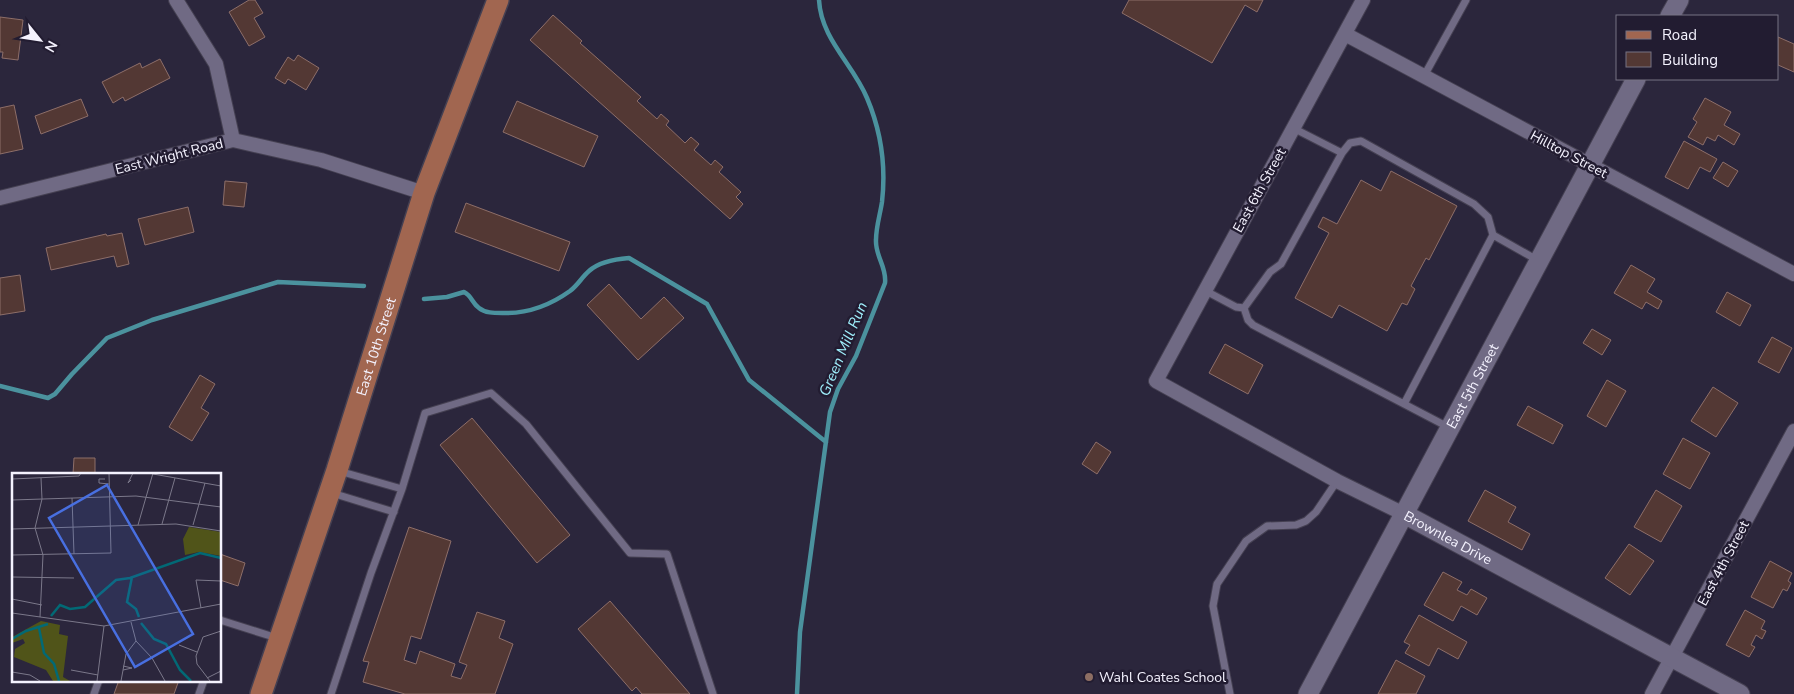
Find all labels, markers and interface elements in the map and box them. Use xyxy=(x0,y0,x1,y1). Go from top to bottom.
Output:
north arrow xyxy=(15,15,65,65)
legend xyxy=(1616,15,1779,80)
text: Road xyxy=(1662,25,1697,45)
text: N xyxy=(40,37,62,56)
text: Building xyxy=(1662,50,1718,70)
street label: Hilltop Street xyxy=(1527,126,1611,183)
street label: East Wright Road xyxy=(113,134,225,179)
street label: East 6th Street xyxy=(1228,145,1291,236)
street label: East 10th Street xyxy=(352,295,401,398)
water label: Green Mill Run xyxy=(814,299,872,399)
street label: East 5th Street xyxy=(1442,340,1503,432)
inset map xyxy=(12,473,221,682)
street label: Brownlea Drive xyxy=(1400,507,1495,569)
street label: East 4th Street xyxy=(1693,517,1754,609)
place label: Wahl Coates School xyxy=(1099,668,1227,687)
marker: Wahl Coates School xyxy=(1083,671,1095,683)

